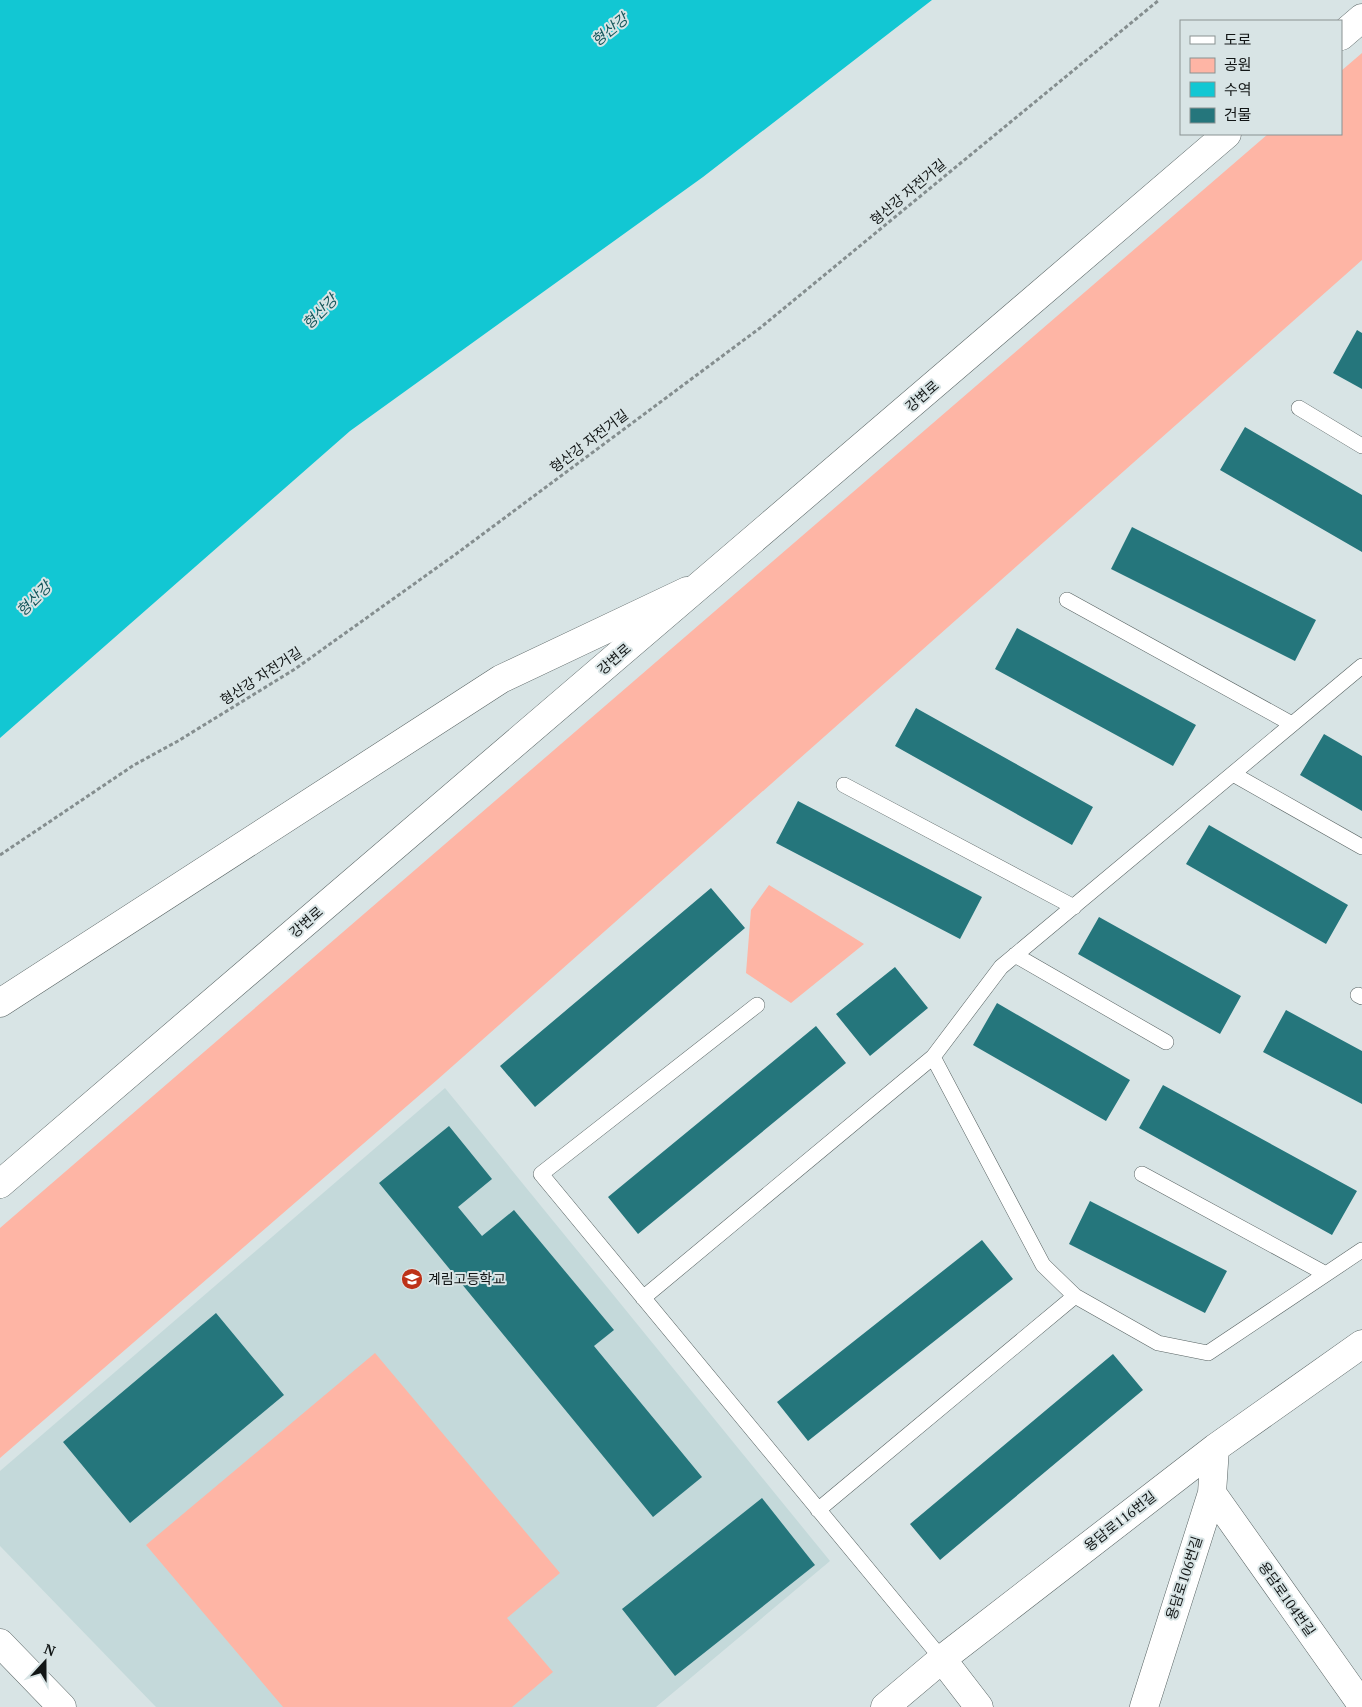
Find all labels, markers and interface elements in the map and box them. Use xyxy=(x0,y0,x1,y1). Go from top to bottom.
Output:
water label: 형산강 xyxy=(587,7,633,50)
legend xyxy=(1180,20,1342,135)
text: 도로 xyxy=(1224,29,1252,49)
text: 공원 xyxy=(1224,54,1252,74)
text: 수역 xyxy=(1224,79,1252,99)
text: 건물 xyxy=(1224,104,1252,124)
street label: 형산강 자전거길 xyxy=(866,154,950,229)
water label: 형산강 xyxy=(298,288,343,333)
street label: 강변로 xyxy=(901,376,943,415)
street label: 형산강 자전거길 xyxy=(546,405,632,476)
water label: 형산강 xyxy=(12,575,57,620)
street label: 강변로 xyxy=(593,639,635,678)
street label: 형산강 자전거길 xyxy=(216,642,305,709)
street label: 강변로 xyxy=(285,902,327,941)
school or university icon: 계림고등학교 xyxy=(400,1267,424,1291)
place label: 계림고등학교 xyxy=(428,1269,505,1288)
street label: 용담로116번길 xyxy=(1080,1486,1160,1555)
street label: 용담로106번길 xyxy=(1161,1534,1206,1622)
street label: 용담로104번길 xyxy=(1255,1558,1320,1640)
north arrow xyxy=(20,1637,70,1687)
text: N xyxy=(41,1639,59,1660)

